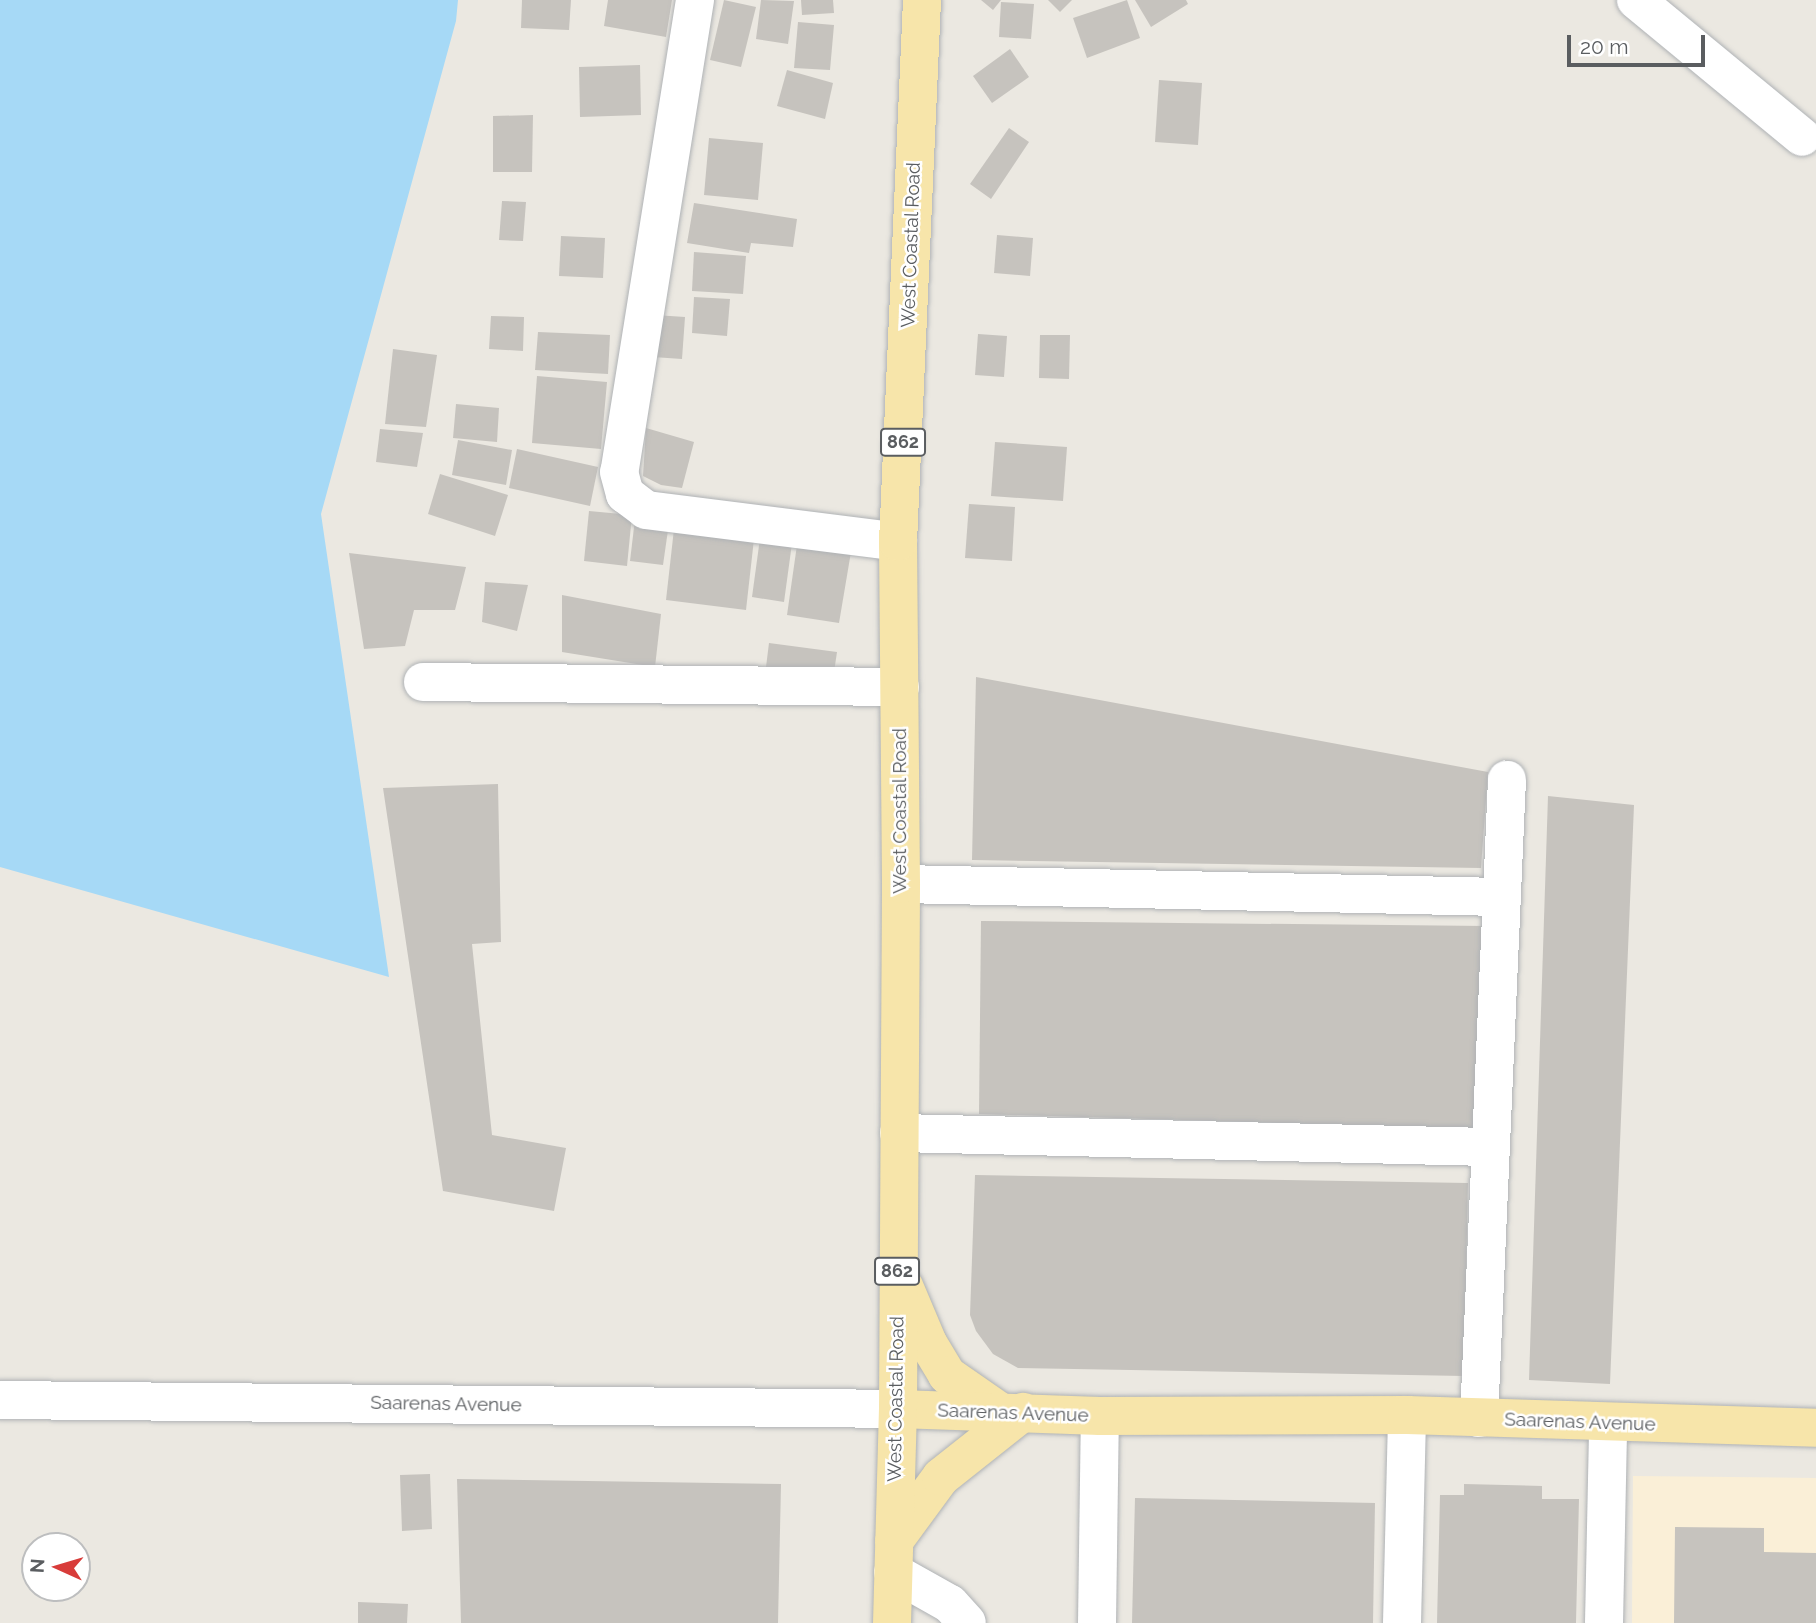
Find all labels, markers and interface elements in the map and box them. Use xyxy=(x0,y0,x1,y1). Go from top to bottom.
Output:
scale bar xyxy=(1571,21,1709,65)
text: 20 m xyxy=(1580,34,1628,59)
street label: West Coastal Road xyxy=(897,161,925,329)
road number: 862 xyxy=(878,428,928,457)
street label: West Coastal Road xyxy=(889,728,911,894)
road number: 862 xyxy=(872,1256,922,1286)
street label: West Coastal Road xyxy=(883,1316,909,1482)
street label: Saarenas Avenue xyxy=(370,1391,522,1417)
street label: Saarenas Avenue xyxy=(937,1399,1089,1427)
street label: Saarenas Avenue xyxy=(1504,1408,1656,1436)
north arrow xyxy=(21,1532,91,1602)
text: N xyxy=(26,1558,49,1574)

